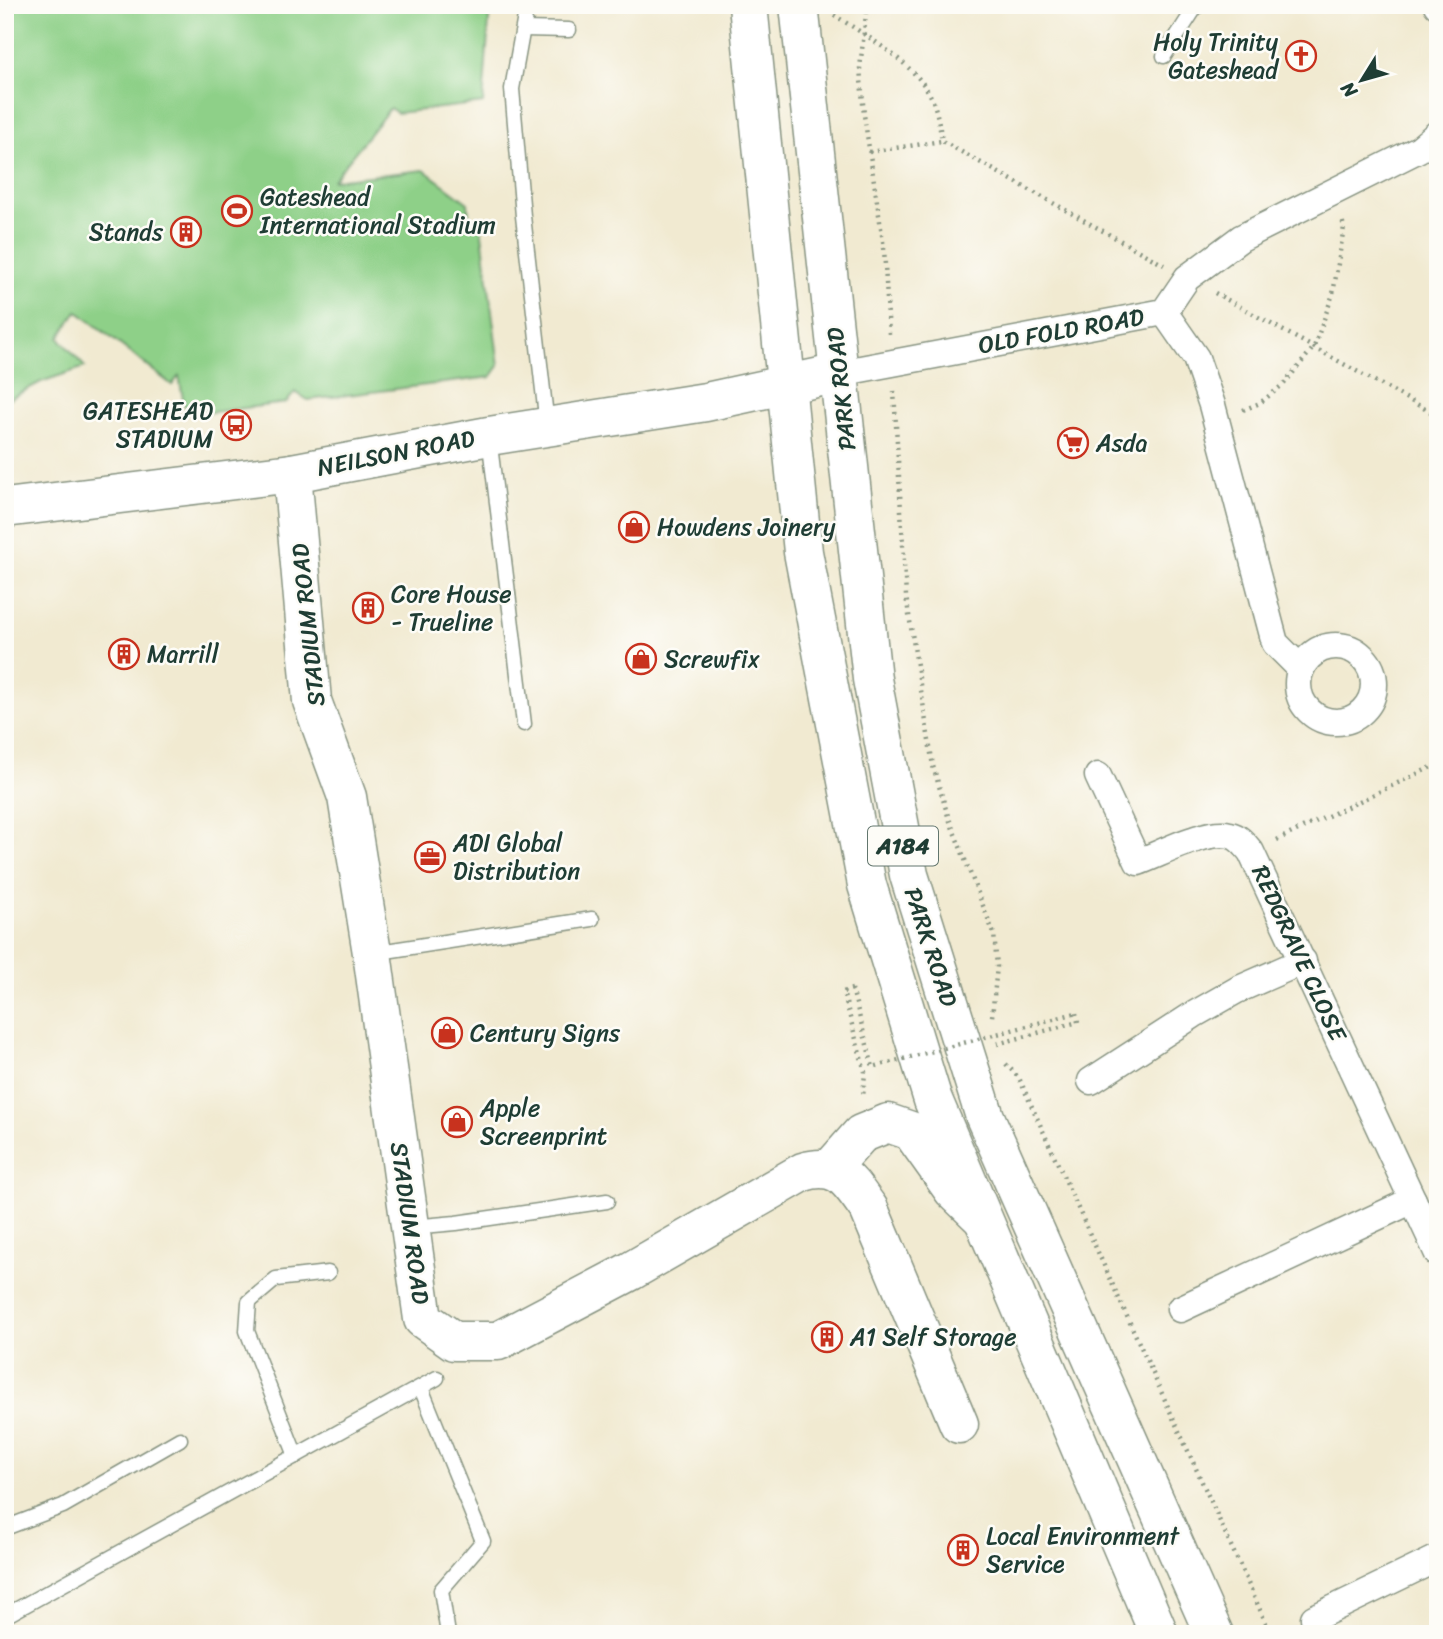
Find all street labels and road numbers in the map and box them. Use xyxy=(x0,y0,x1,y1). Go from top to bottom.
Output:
street label: OLD FOLD ROAD xyxy=(975,296,1148,366)
street label: PARK ROAD xyxy=(814,325,868,453)
street label: NEILSON ROAD xyxy=(314,417,478,489)
street label: STADIUM ROAD xyxy=(279,541,337,709)
road number: A184 xyxy=(868,826,938,866)
street label: REDGRAVE CLOSE xyxy=(1240,858,1359,1050)
street label: PARK ROAD xyxy=(892,882,970,1013)
street label: STADIUM ROAD xyxy=(378,1139,442,1307)

